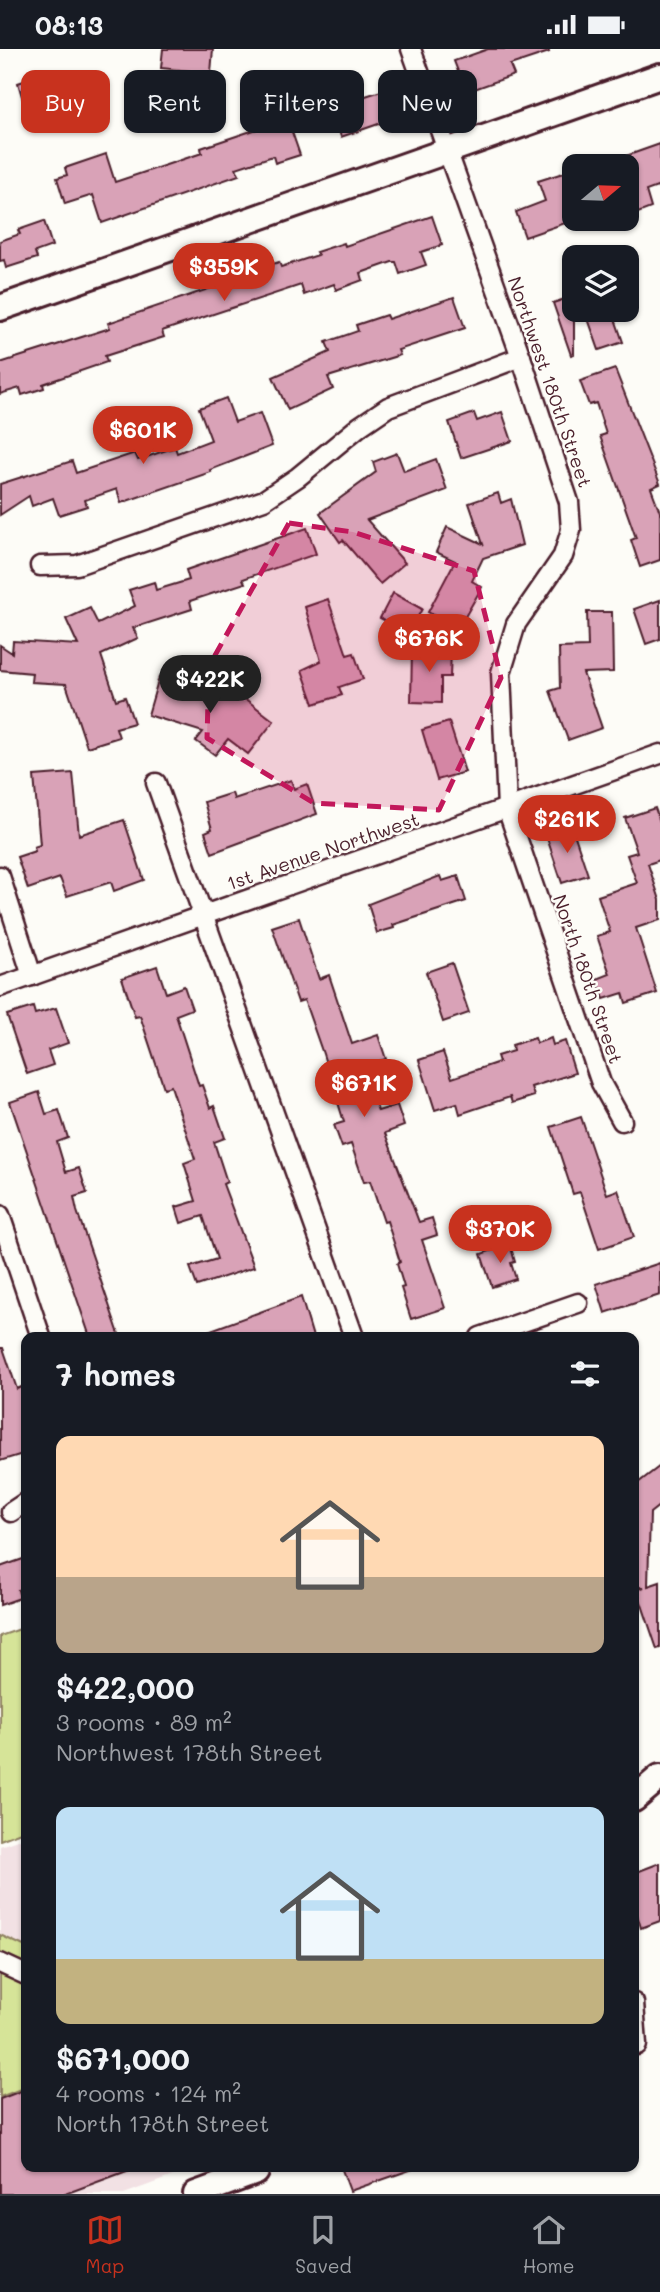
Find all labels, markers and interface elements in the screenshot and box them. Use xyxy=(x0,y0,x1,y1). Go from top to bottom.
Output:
text: 08:13 xyxy=(35,8,103,42)
chip: Buy xyxy=(21,70,110,133)
chip: Rent xyxy=(124,70,226,133)
chip: Filters xyxy=(240,70,364,133)
chip: New xyxy=(378,70,477,133)
north arrow xyxy=(562,154,639,231)
map controls xyxy=(562,154,639,322)
pin: $359K xyxy=(175,243,273,303)
button: layers xyxy=(562,245,639,322)
text: $359K xyxy=(189,251,259,281)
street label: Northwest 180th Street xyxy=(503,273,598,491)
pin: $601K xyxy=(94,407,192,466)
text: $601K xyxy=(109,414,177,444)
pin: $676K xyxy=(380,615,478,674)
text: $676K xyxy=(394,622,464,652)
pin: $422K xyxy=(161,655,259,715)
text: $422K xyxy=(175,663,245,693)
pin: $261K xyxy=(518,795,616,855)
text: $261K xyxy=(534,803,600,833)
street label: 1st Avenue Northwest xyxy=(223,806,422,895)
street label: North 180th Street xyxy=(548,891,629,1067)
pin: $671K xyxy=(315,1059,413,1119)
text: $671K xyxy=(331,1067,397,1097)
pin: $370K xyxy=(451,1205,549,1265)
text: $370K xyxy=(465,1213,535,1243)
text: 7 homes xyxy=(56,1354,176,1394)
icon: filters xyxy=(566,1355,604,1393)
icon: home xyxy=(267,1482,393,1608)
text: $422,000 xyxy=(56,1667,194,1707)
text: 3 rooms · 89 m² xyxy=(56,1707,232,1737)
text: Northwest 178th Street xyxy=(56,1737,323,1767)
icon: home xyxy=(267,1853,393,1979)
text: $671,000 xyxy=(56,2038,190,2078)
text: 4 rooms · 124 m² xyxy=(56,2078,241,2108)
text: North 178th Street xyxy=(56,2108,269,2138)
tab: Map xyxy=(86,2211,124,2278)
tab: Saved xyxy=(295,2211,352,2278)
tab: Home xyxy=(523,2211,574,2278)

